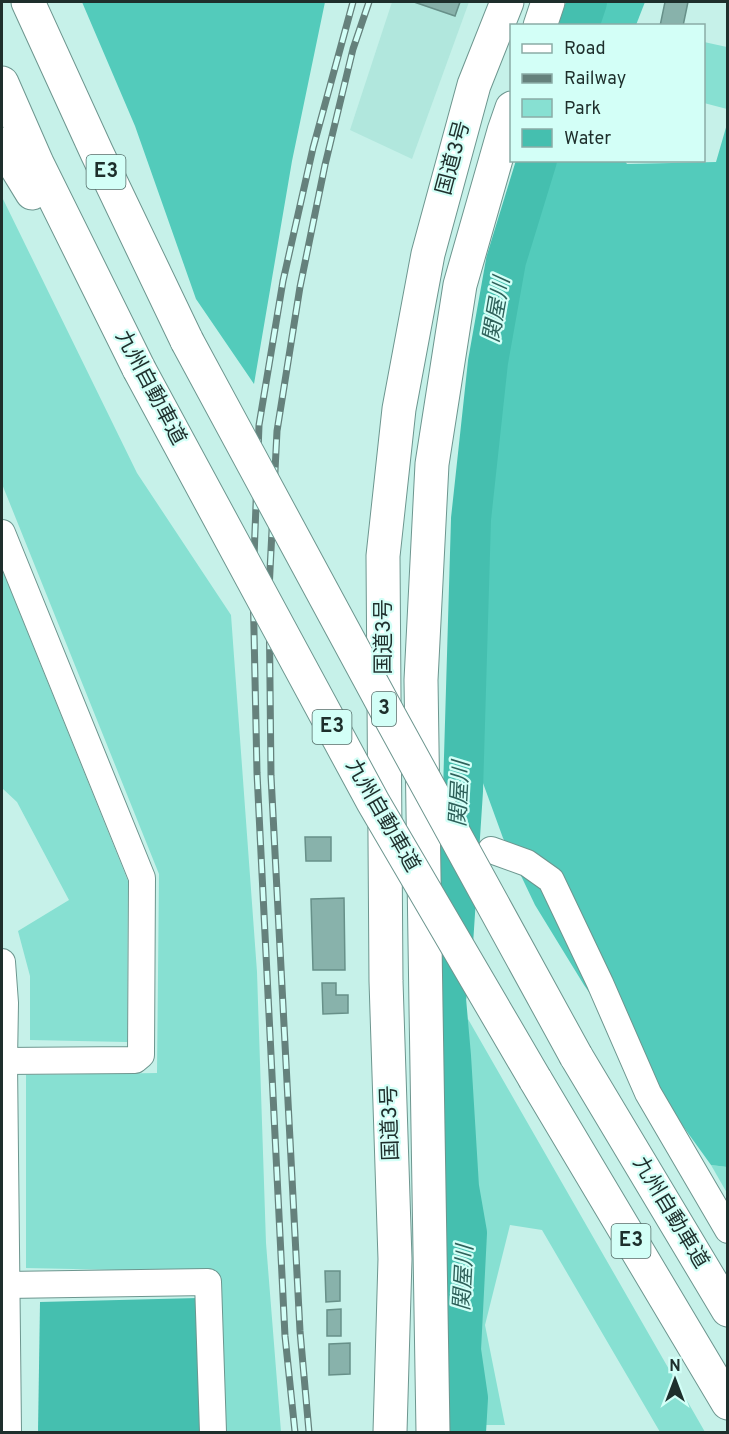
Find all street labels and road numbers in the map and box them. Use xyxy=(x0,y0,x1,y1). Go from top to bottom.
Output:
street label: 国道3号 xyxy=(431,118,477,198)
road number: E3 xyxy=(86,155,126,189)
street label: 九州自動車道 xyxy=(109,326,191,450)
street label: 国道3号 xyxy=(371,599,398,675)
road number: 3 xyxy=(372,692,396,726)
road number: E3 xyxy=(312,710,352,744)
street label: 九州自動車道 xyxy=(339,755,425,877)
street label: 国道3号 xyxy=(376,1085,406,1161)
street label: 九州自動車道 xyxy=(626,1152,714,1274)
road number: E3 xyxy=(612,1224,650,1258)

